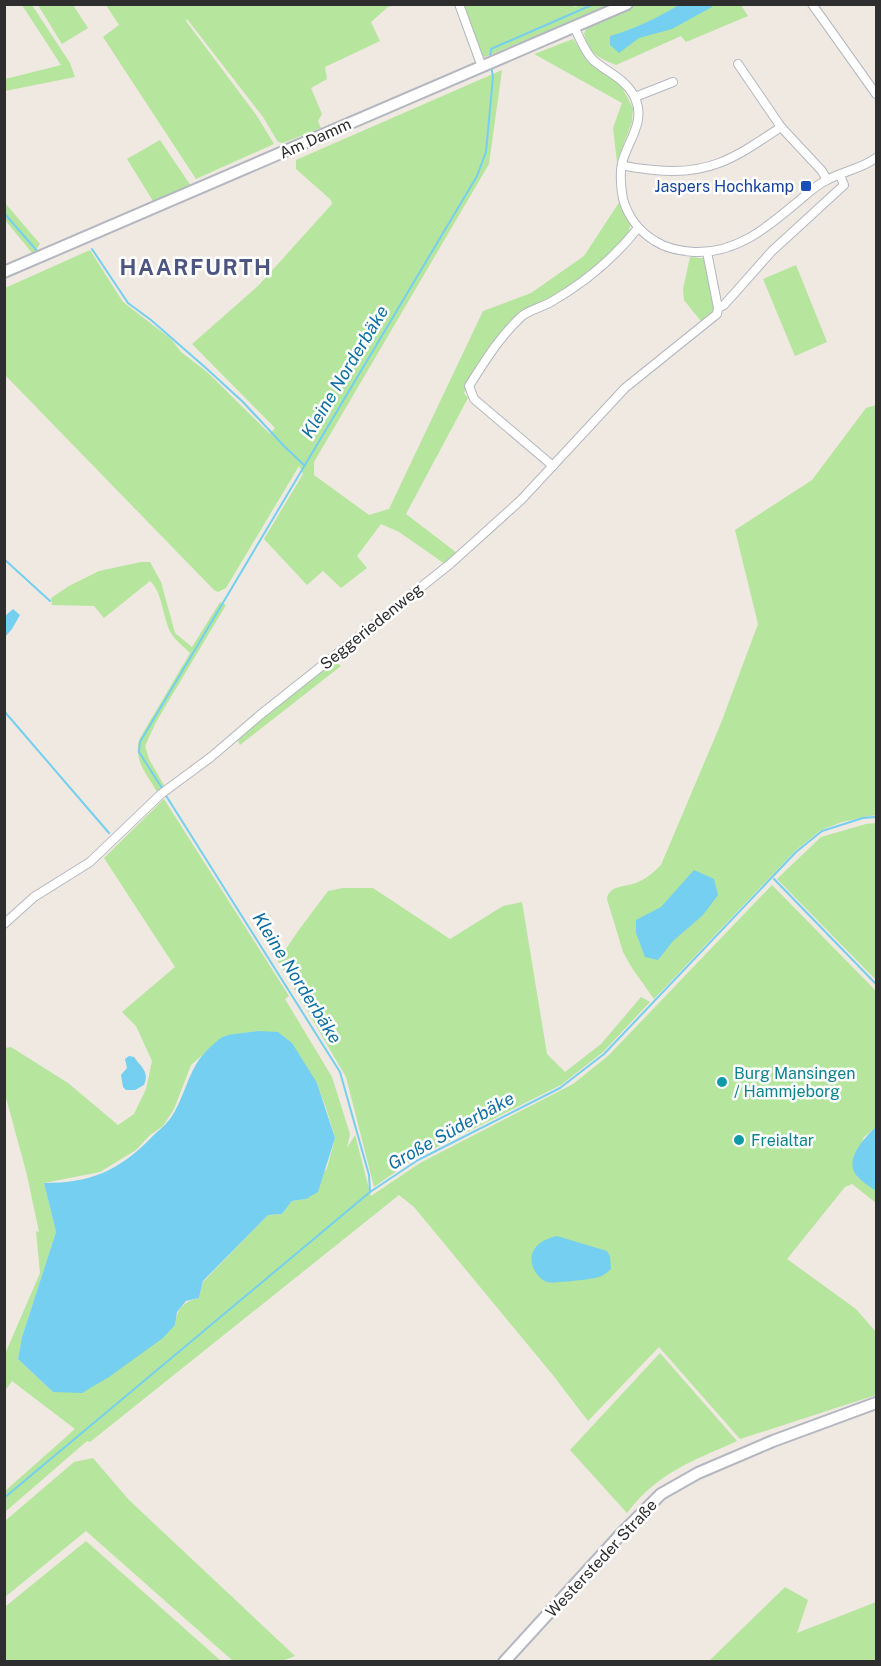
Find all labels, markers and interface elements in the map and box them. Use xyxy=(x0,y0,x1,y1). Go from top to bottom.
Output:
street label: Am Damm xyxy=(276,114,354,163)
place label: Jaspers Hochkamp xyxy=(654,177,794,196)
marker: Jaspers Hochkamp xyxy=(799,179,813,193)
district label: HAARFURTH xyxy=(119,254,273,280)
water label: Kleine Norderbäke xyxy=(297,302,393,442)
street label: Seggeriedenweg xyxy=(316,579,426,674)
water label: Kleine Norderbäke xyxy=(249,908,346,1047)
place label: Burg Mansingen / Hammjeborg xyxy=(734,1064,855,1101)
marker: Burg Mansingen / Hammjeborg xyxy=(715,1075,729,1089)
water label: Große Süderbäke xyxy=(384,1087,518,1174)
place label: Freialtar xyxy=(751,1131,814,1150)
marker: Freialtar xyxy=(732,1133,746,1147)
street label: Westersteder Straße xyxy=(542,1495,661,1621)

